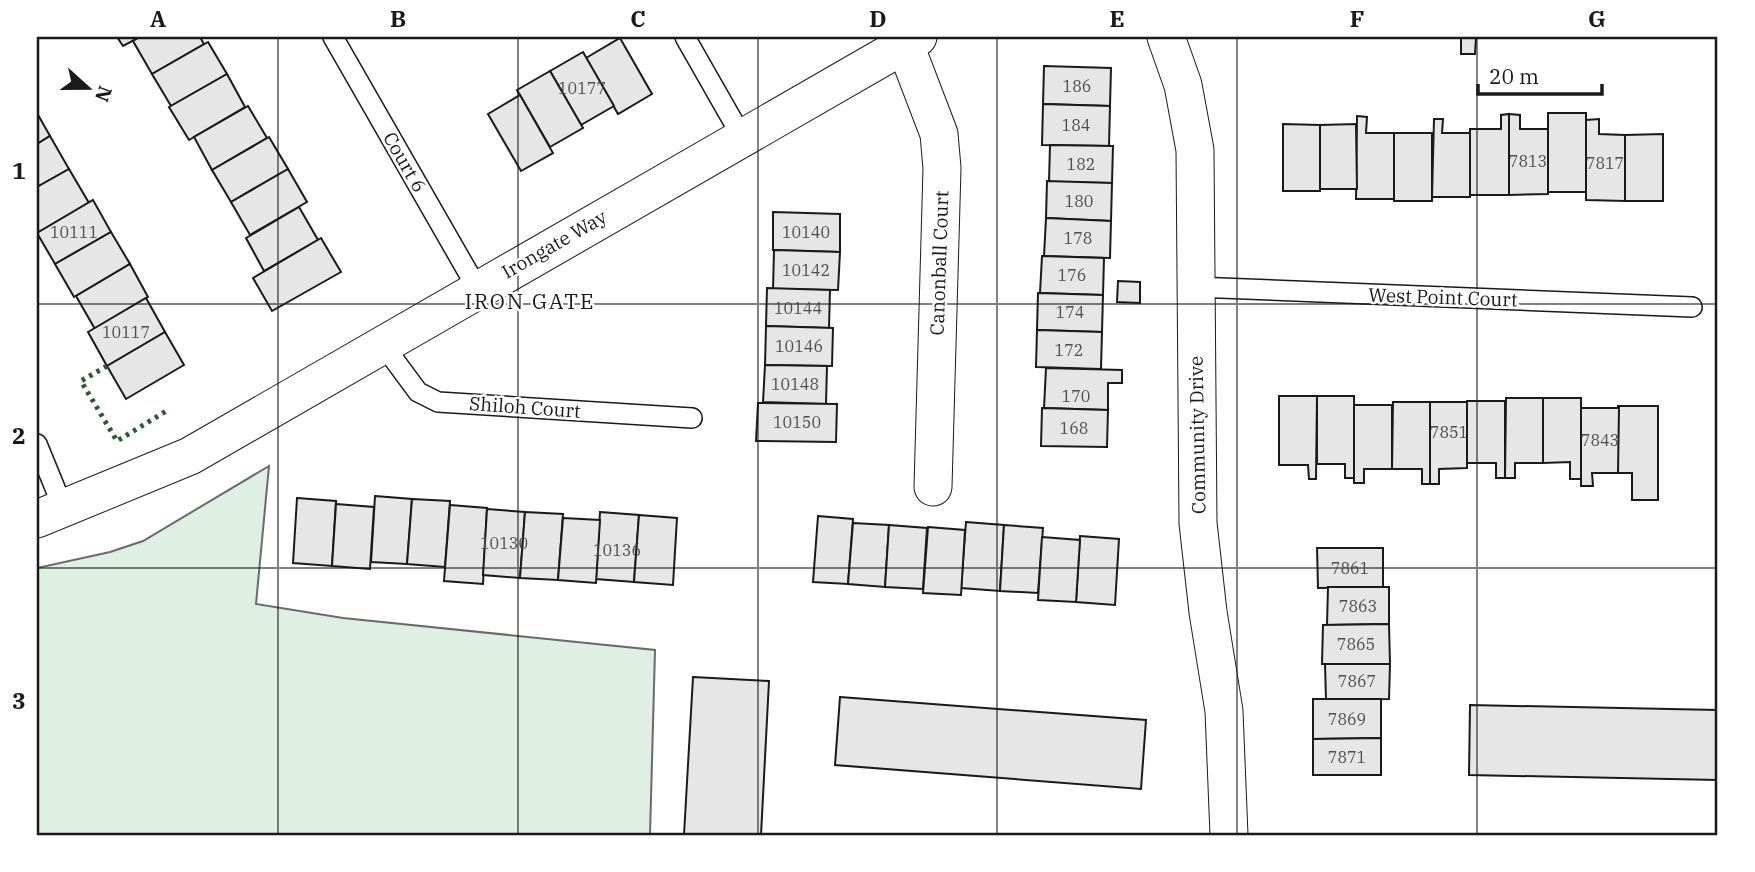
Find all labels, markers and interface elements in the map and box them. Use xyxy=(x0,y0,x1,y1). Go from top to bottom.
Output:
text: A xyxy=(150,3,166,33)
text: B xyxy=(390,3,406,33)
text: C xyxy=(630,3,646,33)
text: D xyxy=(869,3,887,33)
text: E xyxy=(1109,3,1125,33)
text: F xyxy=(1350,3,1364,33)
text: G xyxy=(1588,3,1606,33)
north arrow xyxy=(52,52,122,122)
scale bar xyxy=(1478,52,1603,96)
text: 20 m xyxy=(1489,62,1539,90)
house number: 186 xyxy=(1063,76,1091,96)
house number: 10177 xyxy=(558,78,606,98)
text: N xyxy=(90,83,118,105)
house number: 184 xyxy=(1062,115,1090,135)
street label: Court 6 xyxy=(378,128,432,196)
house number: 7813 xyxy=(1509,151,1547,171)
house number: 7817 xyxy=(1586,153,1624,173)
house number: 182 xyxy=(1067,154,1095,174)
text: 1 xyxy=(12,155,26,185)
street label: Canonball Court xyxy=(924,190,954,336)
house number: 180 xyxy=(1065,191,1093,211)
street label: Irongate Way xyxy=(497,204,611,284)
house number: 10111 xyxy=(50,222,98,242)
house number: 10140 xyxy=(782,222,830,242)
house number: 178 xyxy=(1064,228,1092,248)
house number: 10142 xyxy=(782,260,830,280)
house number: 176 xyxy=(1058,265,1086,285)
street label: West Point Court xyxy=(1368,282,1518,312)
district label: IRON GATE xyxy=(465,287,595,315)
house number: 10144 xyxy=(774,298,822,318)
house number: 174 xyxy=(1056,302,1084,322)
house number: 10117 xyxy=(102,322,150,342)
house number: 10146 xyxy=(775,336,823,356)
house number: 172 xyxy=(1055,340,1083,360)
street label: Community Drive xyxy=(1184,356,1210,514)
house number: 10148 xyxy=(771,374,819,394)
house number: 170 xyxy=(1062,386,1090,406)
street label: Shiloh Court xyxy=(468,391,582,423)
house number: 10150 xyxy=(773,412,821,432)
house number: 168 xyxy=(1060,418,1088,438)
text: 2 xyxy=(12,420,26,450)
house number: 7851 xyxy=(1430,422,1468,442)
house number: 7843 xyxy=(1581,430,1619,450)
house number: 10130 xyxy=(480,533,528,553)
house number: 10136 xyxy=(593,540,641,560)
house number: 7861 xyxy=(1331,558,1369,578)
house number: 7863 xyxy=(1339,596,1377,616)
house number: 7865 xyxy=(1337,634,1375,654)
house number: 7867 xyxy=(1338,671,1376,691)
text: 3 xyxy=(12,685,26,715)
house number: 7869 xyxy=(1328,709,1366,729)
house number: 7871 xyxy=(1328,747,1366,767)

